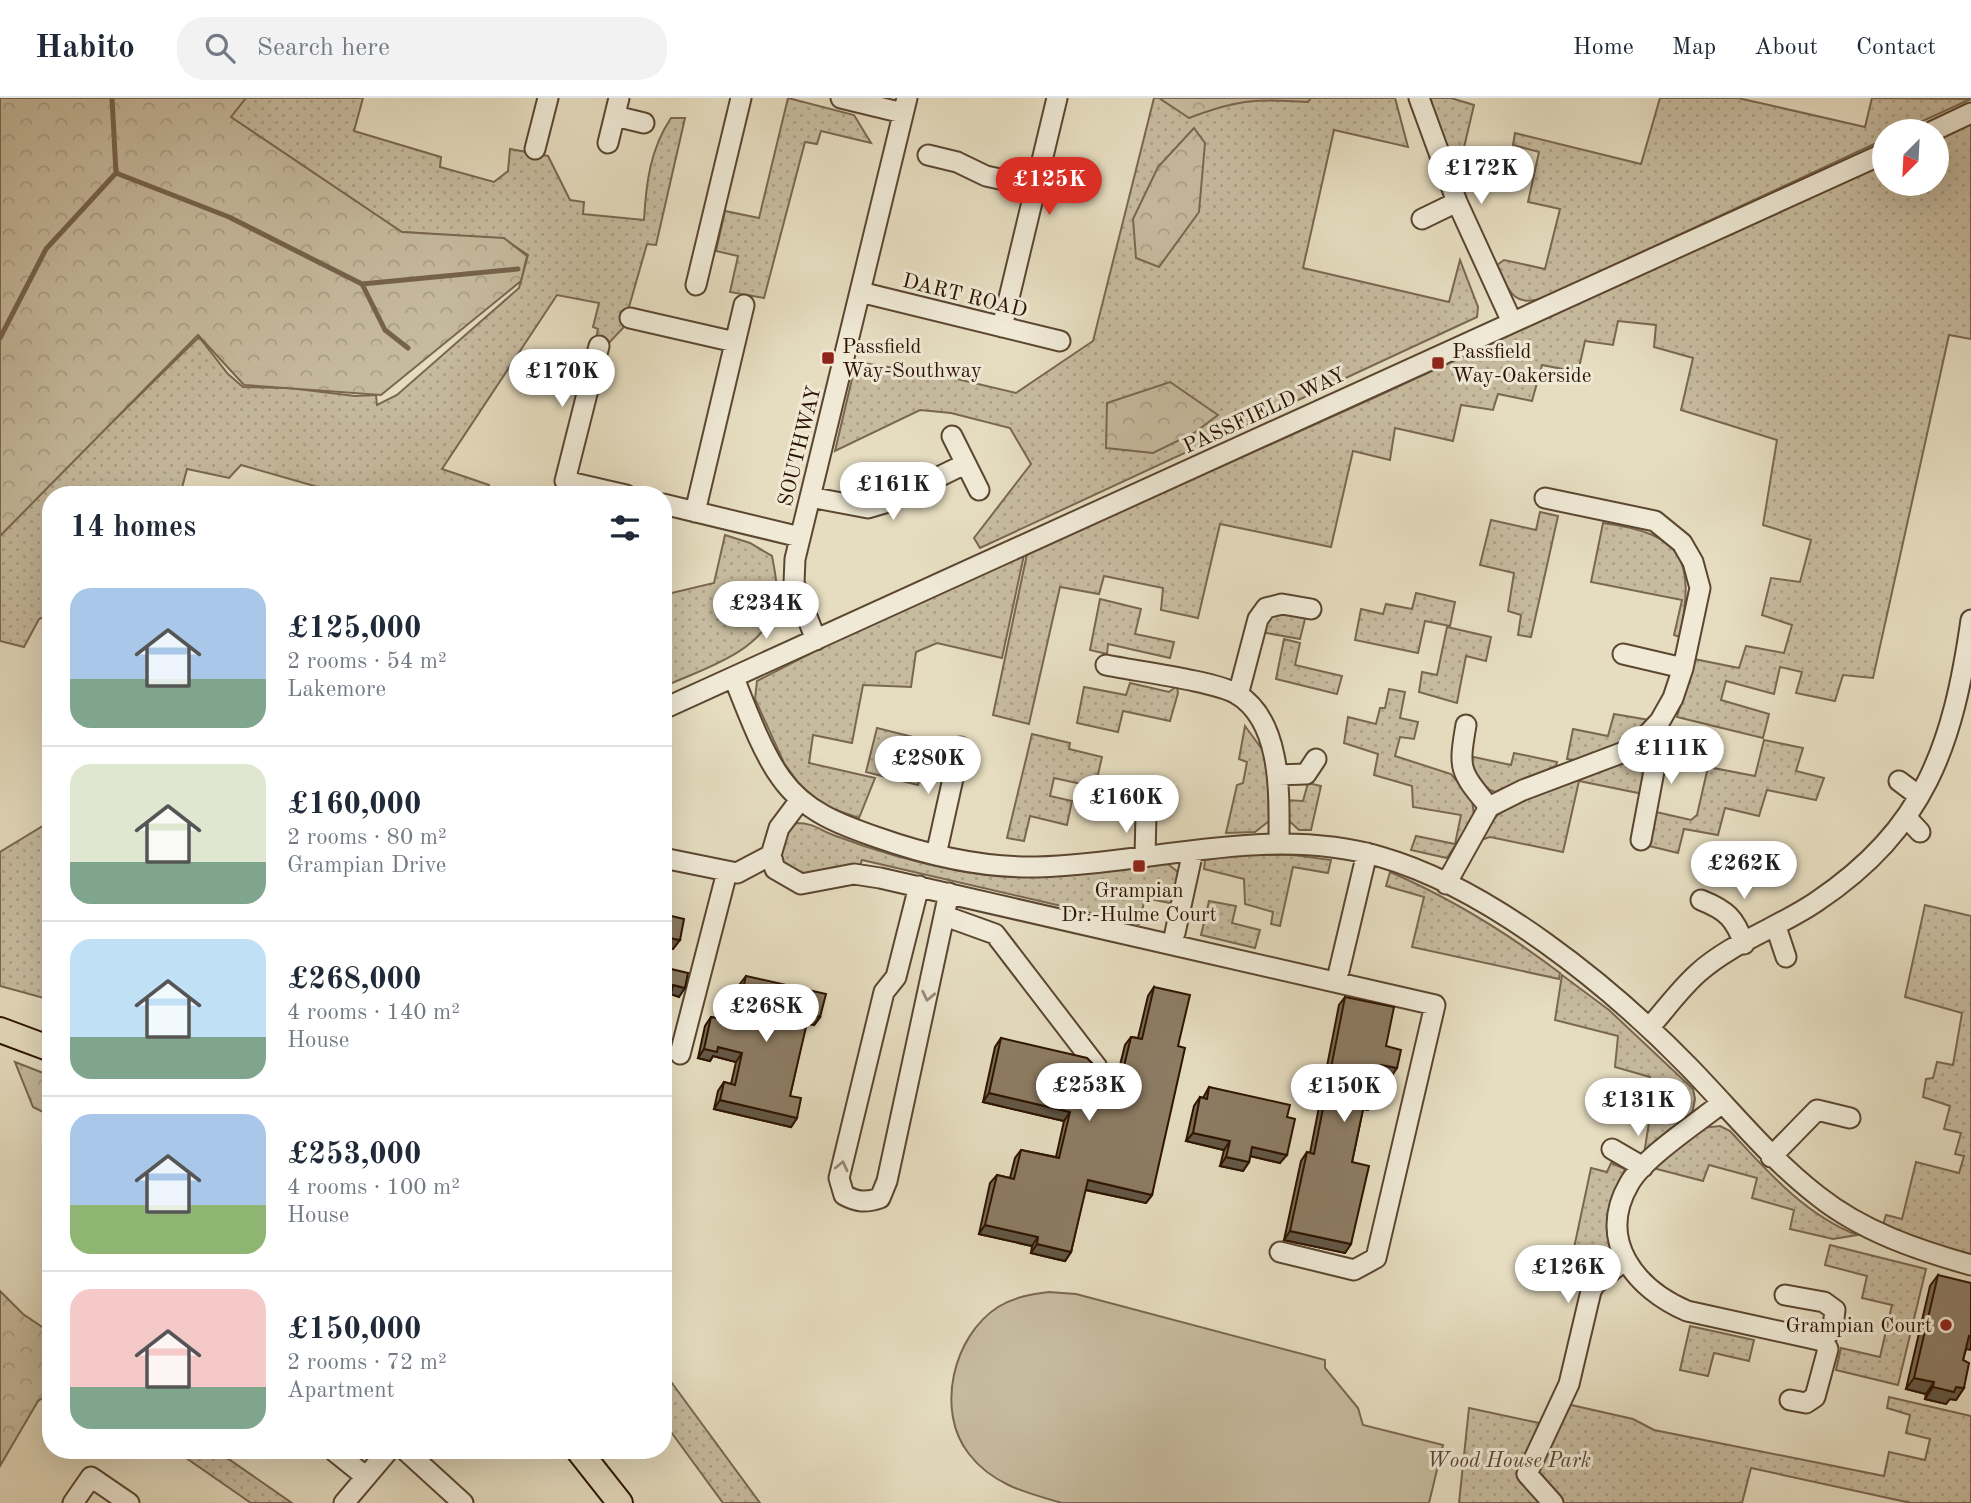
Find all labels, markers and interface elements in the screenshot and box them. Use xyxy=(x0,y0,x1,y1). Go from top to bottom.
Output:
search box xyxy=(177,17,667,80)
icon: search xyxy=(201,29,239,67)
text: Habito xyxy=(35,32,135,65)
text: Search here xyxy=(257,35,390,61)
text: Home xyxy=(1573,36,1634,60)
text: Map xyxy=(1672,36,1716,60)
text: About xyxy=(1754,36,1818,60)
text: Contact xyxy=(1856,36,1936,60)
north arrow xyxy=(1872,119,1950,196)
map controls xyxy=(1872,119,1949,196)
pin: £172K xyxy=(1432,146,1530,206)
text: £172K xyxy=(1444,157,1518,180)
pin: £125K xyxy=(1000,158,1098,217)
text: £125K xyxy=(1012,168,1086,191)
street label: DART ROAD xyxy=(900,271,1029,322)
place label: Passfield Way-Southway xyxy=(842,337,982,382)
place label: Passfield Way-Oakerside xyxy=(1452,342,1591,387)
pin: £170K xyxy=(513,350,611,409)
marker: Passfield Way-Southway xyxy=(820,350,836,366)
marker: Passfield Way-Oakerside xyxy=(1430,355,1446,371)
text: £170K xyxy=(525,360,599,383)
street label: PASSFIELD WAY xyxy=(1180,365,1349,458)
street label: SOUTHWAY xyxy=(775,384,826,509)
pin: £161K xyxy=(844,462,942,522)
text: £161K xyxy=(856,473,930,496)
icon: filters xyxy=(606,509,644,547)
text: 14 homes xyxy=(70,513,196,543)
pin: £234K xyxy=(717,582,815,641)
text: £234K xyxy=(729,592,803,615)
text: £125,000 xyxy=(287,614,421,644)
icon: home xyxy=(126,616,210,700)
text: 2 rooms · 54 m² xyxy=(287,650,447,673)
text: Lakemore xyxy=(287,678,386,701)
pin: £111K xyxy=(1622,726,1720,786)
pin: £280K xyxy=(879,736,977,796)
text: £111K xyxy=(1634,737,1708,760)
text: £280K xyxy=(891,747,965,770)
pin: £160K xyxy=(1077,776,1175,835)
text: £160K xyxy=(1089,786,1163,809)
text: £160,000 xyxy=(287,790,421,820)
icon: home xyxy=(126,792,210,876)
text: 2 rooms · 80 m² xyxy=(287,826,447,849)
pin: £262K xyxy=(1695,842,1793,901)
text: £262K xyxy=(1707,852,1781,875)
text: Grampian Drive xyxy=(287,854,446,877)
marker: Grampian Dr.-Hulme Court xyxy=(1131,858,1147,874)
place label: Grampian Dr.-Hulme Court xyxy=(1061,881,1217,926)
text: £268,000 xyxy=(287,965,421,995)
icon: home xyxy=(126,967,210,1051)
pin: £268K xyxy=(717,984,815,1044)
one-way arrow xyxy=(921,989,936,1001)
text: £268K xyxy=(729,995,803,1018)
text: 4 rooms · 140 m² xyxy=(287,1001,460,1024)
text: House xyxy=(287,1029,349,1052)
pin: £253K xyxy=(1040,1063,1138,1123)
pin: £150K xyxy=(1295,1065,1393,1124)
text: £253K xyxy=(1052,1074,1126,1097)
text: £150K xyxy=(1307,1075,1381,1098)
pin: £131K xyxy=(1589,1079,1687,1138)
text: £131K xyxy=(1601,1089,1675,1112)
text: £253,000 xyxy=(287,1140,421,1170)
icon: home xyxy=(126,1142,210,1226)
one-way arrow xyxy=(834,1160,849,1172)
text: 4 rooms · 100 m² xyxy=(287,1176,460,1199)
text: House xyxy=(287,1204,349,1227)
pin: £126K xyxy=(1519,1246,1617,1305)
text: £126K xyxy=(1531,1256,1605,1279)
text: £150,000 xyxy=(287,1315,421,1345)
place label: Grampian Court xyxy=(1785,1316,1932,1337)
icon: home xyxy=(126,1317,210,1401)
marker: Grampian Court xyxy=(1938,1317,1954,1333)
text: 2 rooms · 72 m² xyxy=(287,1351,447,1374)
text: Apartment xyxy=(287,1379,395,1402)
park label: Wood House Park xyxy=(1427,1451,1591,1472)

